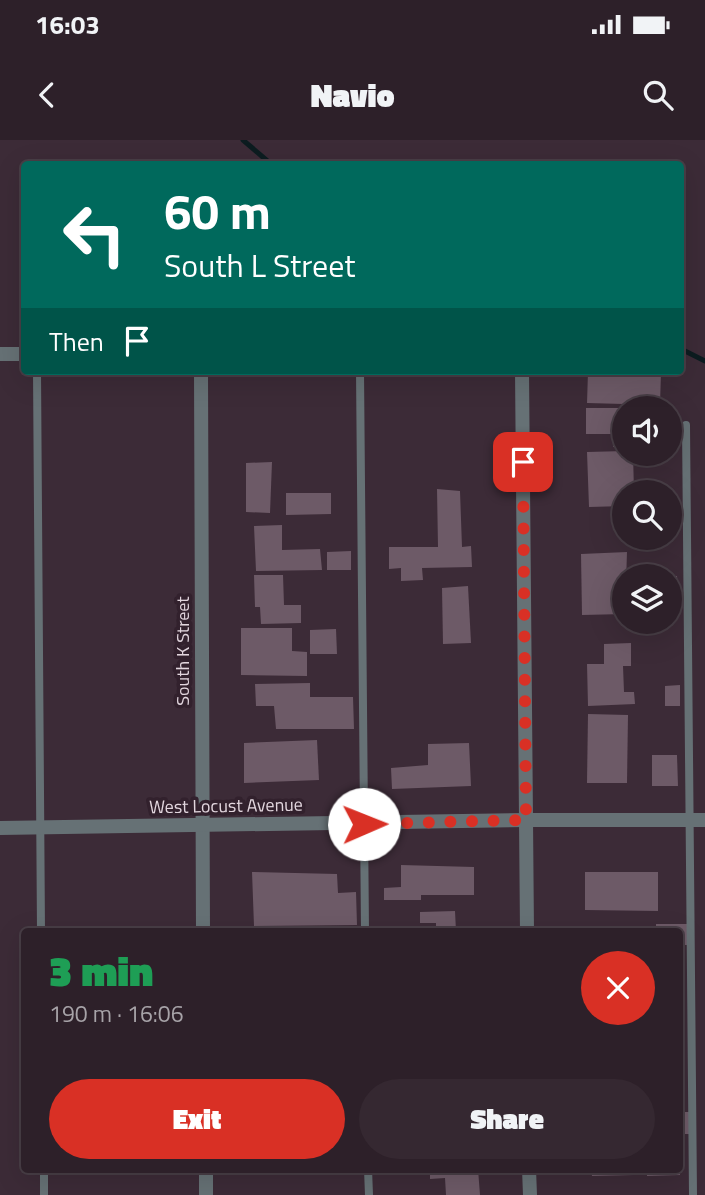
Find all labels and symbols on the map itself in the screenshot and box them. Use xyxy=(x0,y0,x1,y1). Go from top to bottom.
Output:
pin xyxy=(493,432,553,492)
street label: South K Street xyxy=(169,596,196,706)
position arrow xyxy=(327,787,401,861)
street label: West Locust Avenue xyxy=(149,791,303,820)

